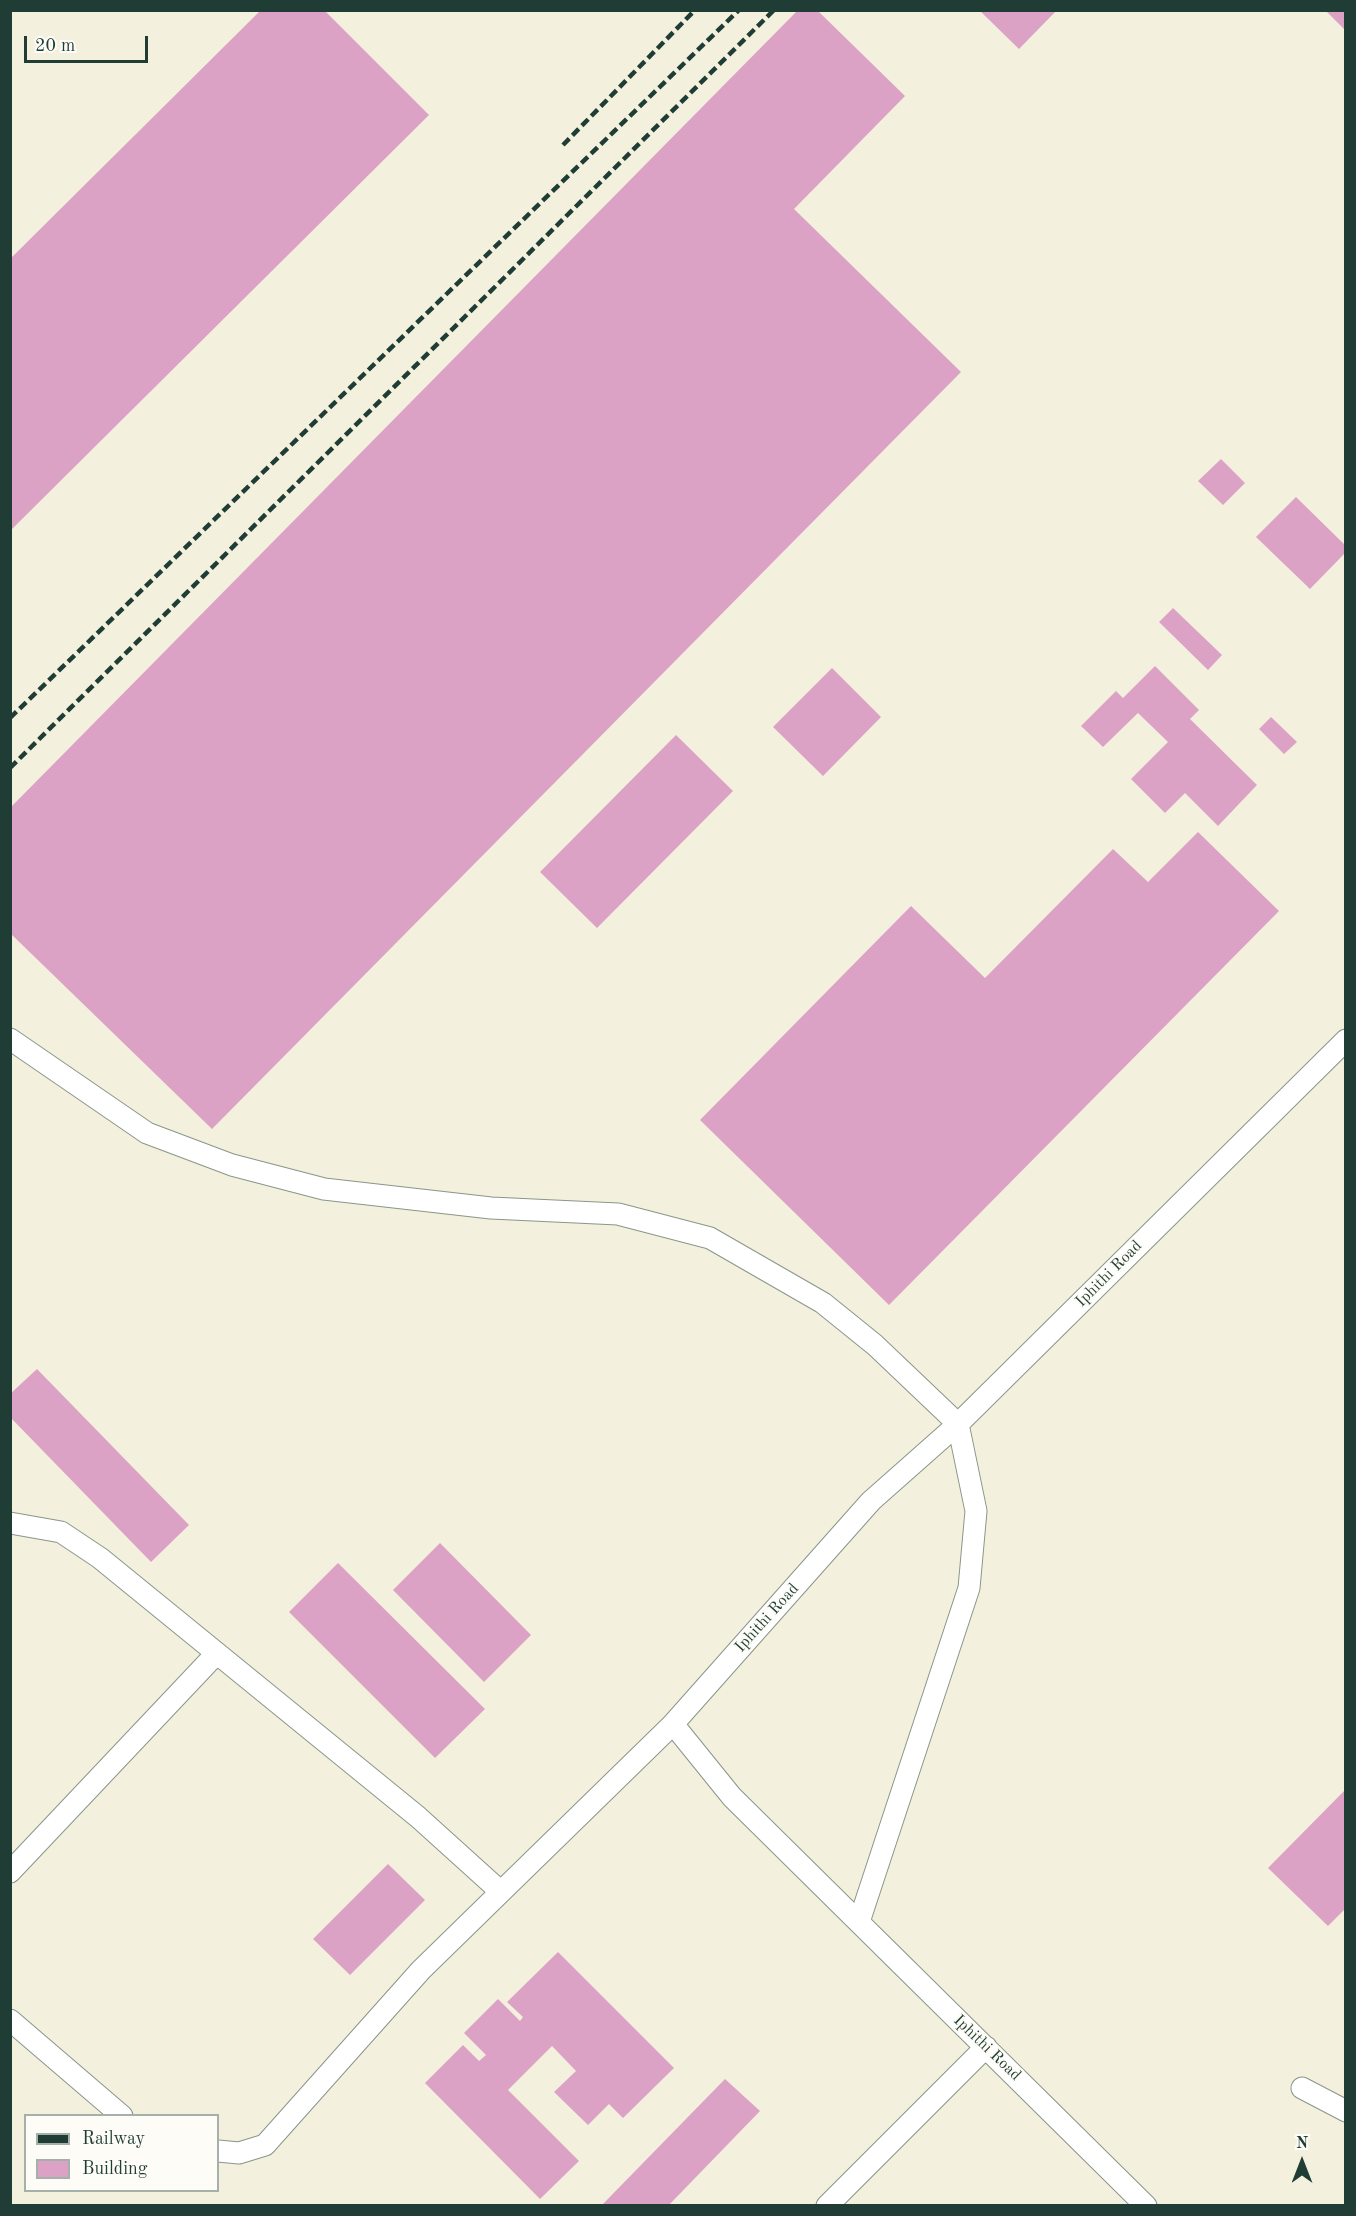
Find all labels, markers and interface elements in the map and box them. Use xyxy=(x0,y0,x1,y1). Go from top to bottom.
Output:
scale bar xyxy=(27,24,152,62)
text: 20 m xyxy=(35,37,75,55)
street label: Iphithi Road xyxy=(1072,1237,1146,1311)
street label: Iphithi Road xyxy=(731,1579,803,1657)
street label: Iphithi Road xyxy=(949,2011,1025,2085)
legend xyxy=(24,2114,219,2192)
text: Railway xyxy=(82,2130,145,2148)
north arrow xyxy=(1272,2132,1332,2192)
text: N xyxy=(1296,2136,1308,2152)
text: Building xyxy=(82,2160,147,2178)

